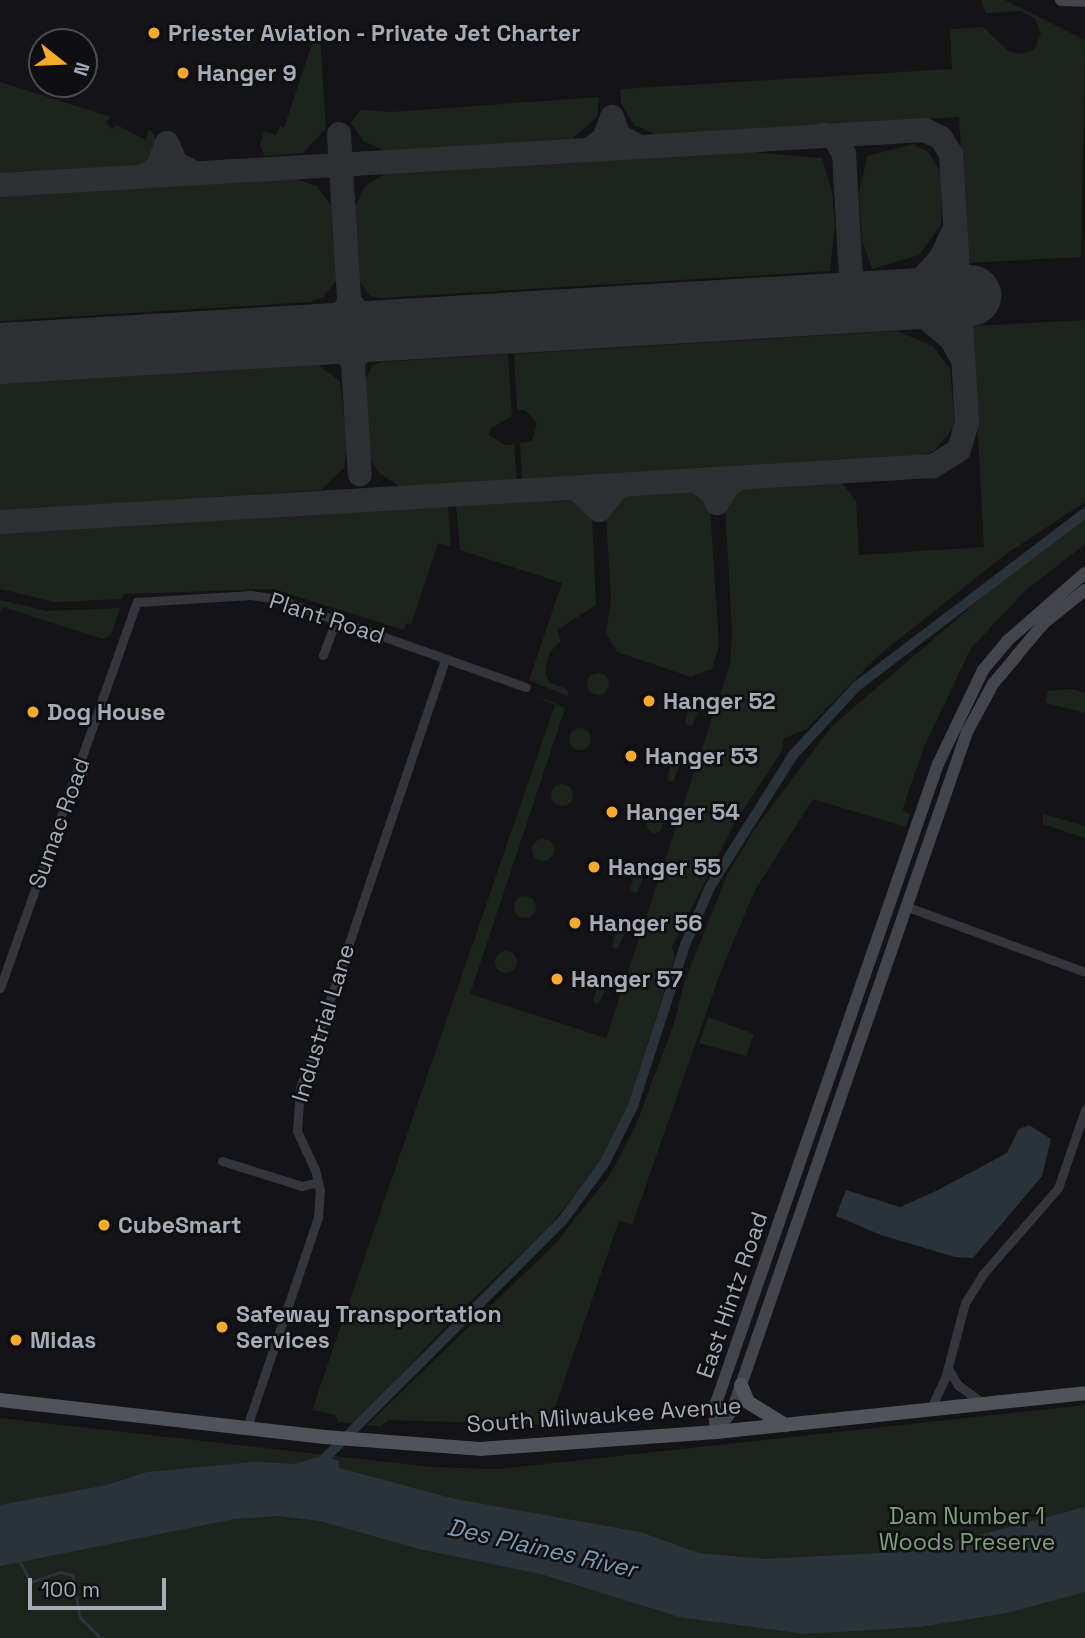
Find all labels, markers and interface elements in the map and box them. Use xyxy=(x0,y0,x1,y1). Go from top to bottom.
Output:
place label: Priester Aviation - Private Jet Charter xyxy=(168,19,582,47)
marker: Priester Aviation - Private Jet Charter xyxy=(146,25,162,41)
north arrow xyxy=(28,28,98,98)
text: N xyxy=(68,59,95,79)
place label: Hanger 9 xyxy=(197,59,297,87)
marker: Hanger 9 xyxy=(175,65,191,81)
street label: Plant Road xyxy=(266,586,388,650)
place label: Hanger 52 xyxy=(663,687,776,715)
marker: Hanger 52 xyxy=(641,693,657,709)
place label: Dog House xyxy=(47,698,166,726)
marker: Dog House xyxy=(25,704,41,720)
place label: Hanger 53 xyxy=(645,742,758,770)
marker: Hanger 53 xyxy=(623,748,639,764)
street label: Sumac Road xyxy=(23,754,95,892)
place label: Hanger 54 xyxy=(626,798,740,826)
marker: Hanger 54 xyxy=(604,804,620,820)
place label: Hanger 55 xyxy=(608,853,721,881)
marker: Hanger 55 xyxy=(586,859,602,875)
place label: Hanger 56 xyxy=(589,909,702,937)
marker: Hanger 56 xyxy=(567,915,583,931)
street label: Industrial Lane xyxy=(286,941,360,1105)
place label: Hanger 57 xyxy=(571,965,683,993)
marker: Hanger 57 xyxy=(549,971,565,987)
street label: East Hintz Road xyxy=(691,1208,773,1382)
place label: CubeSmart xyxy=(118,1211,241,1239)
marker: CubeSmart xyxy=(96,1217,112,1233)
place label: Safeway Transportation Services xyxy=(236,1300,502,1354)
marker: Safeway Transportation Services xyxy=(214,1319,230,1335)
place label: Midas xyxy=(30,1326,96,1354)
marker: Midas xyxy=(8,1332,24,1348)
street label: South Milwaukee Avenue xyxy=(466,1392,742,1438)
park label: Dam Number 1 Woods Preserve xyxy=(879,1502,1055,1556)
water label: Des Plaines River xyxy=(445,1512,639,1584)
scale bar xyxy=(32,1564,170,1608)
text: 100 m xyxy=(41,1576,100,1603)

